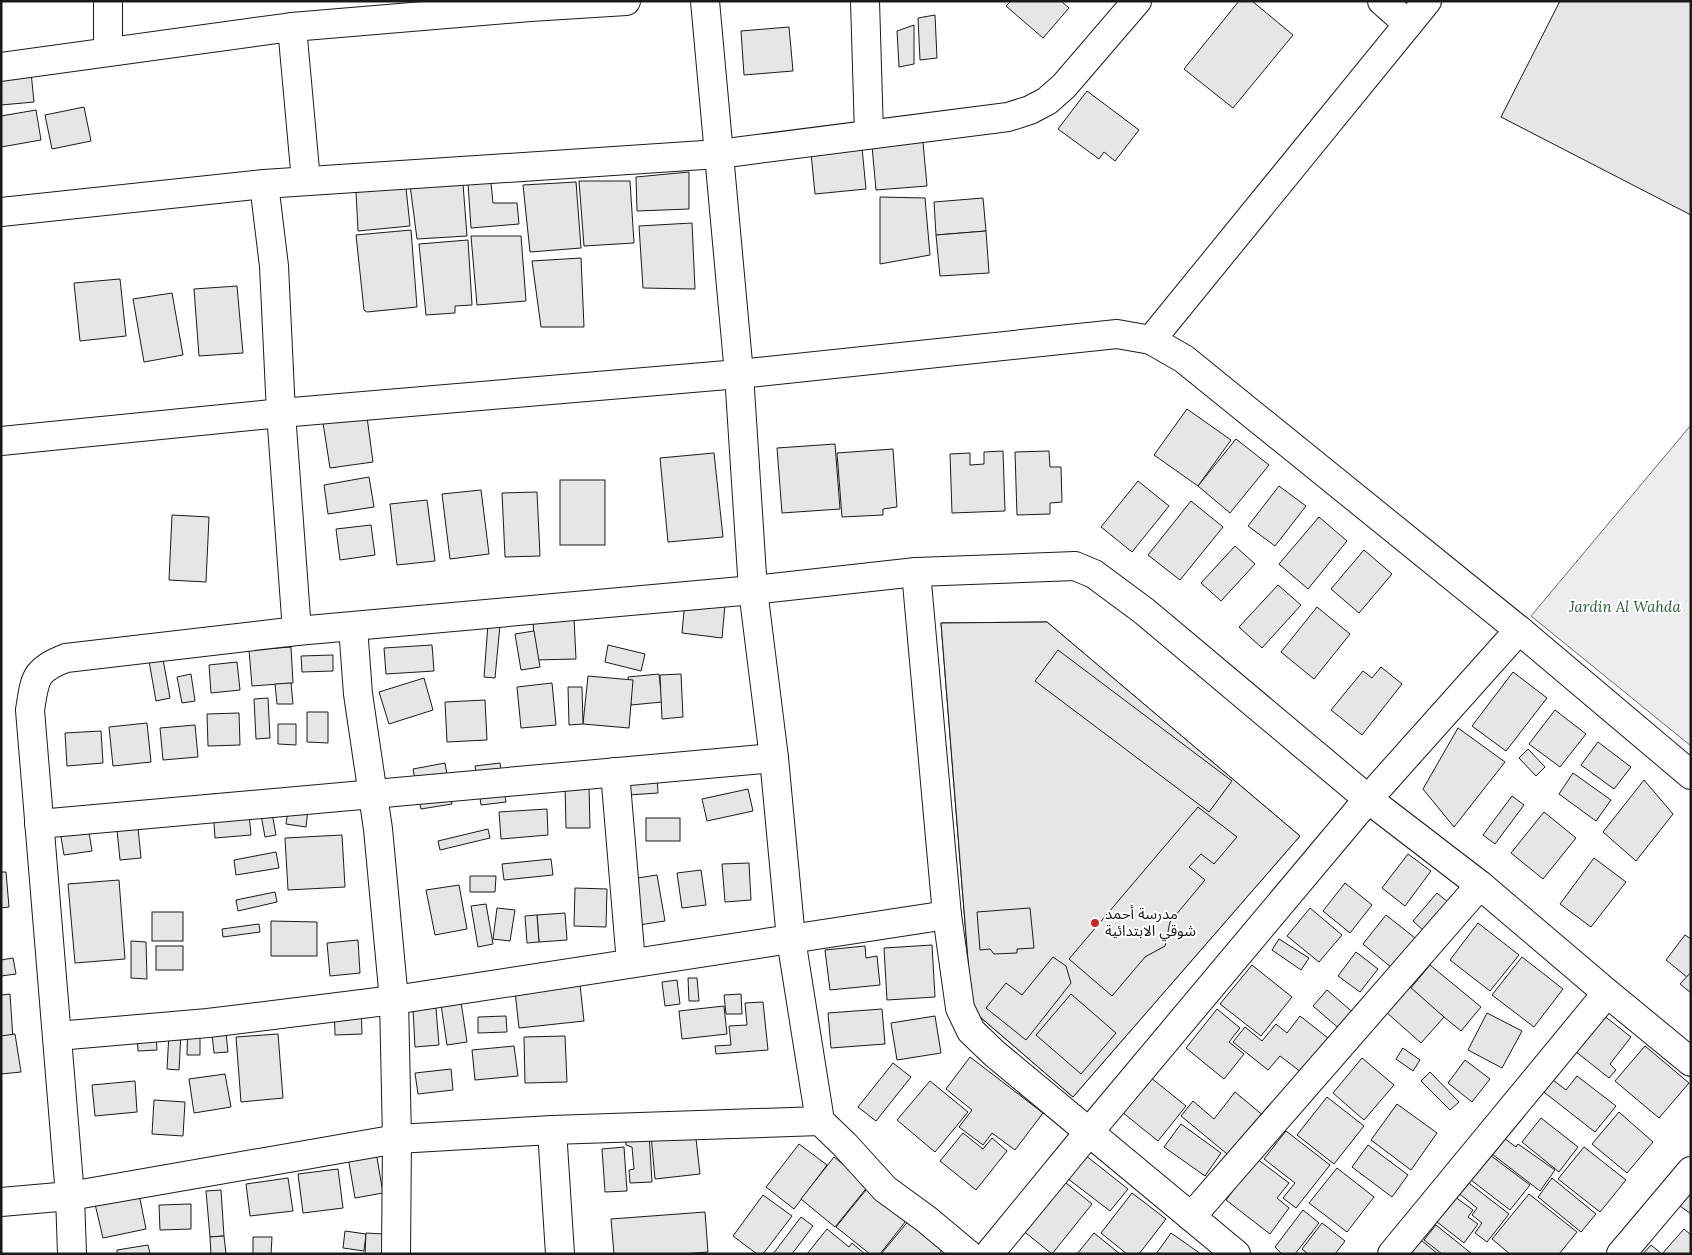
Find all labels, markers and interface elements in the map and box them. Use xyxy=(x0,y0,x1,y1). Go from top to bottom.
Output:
park label: Jardin Al Wahda xyxy=(1568,597,1681,616)
place label: مدرسة أحمد شوقي الابتدائية xyxy=(1105,904,1196,942)
marker: مدرسة أحمد شوقي الابتدائية xyxy=(1089,917,1101,929)

